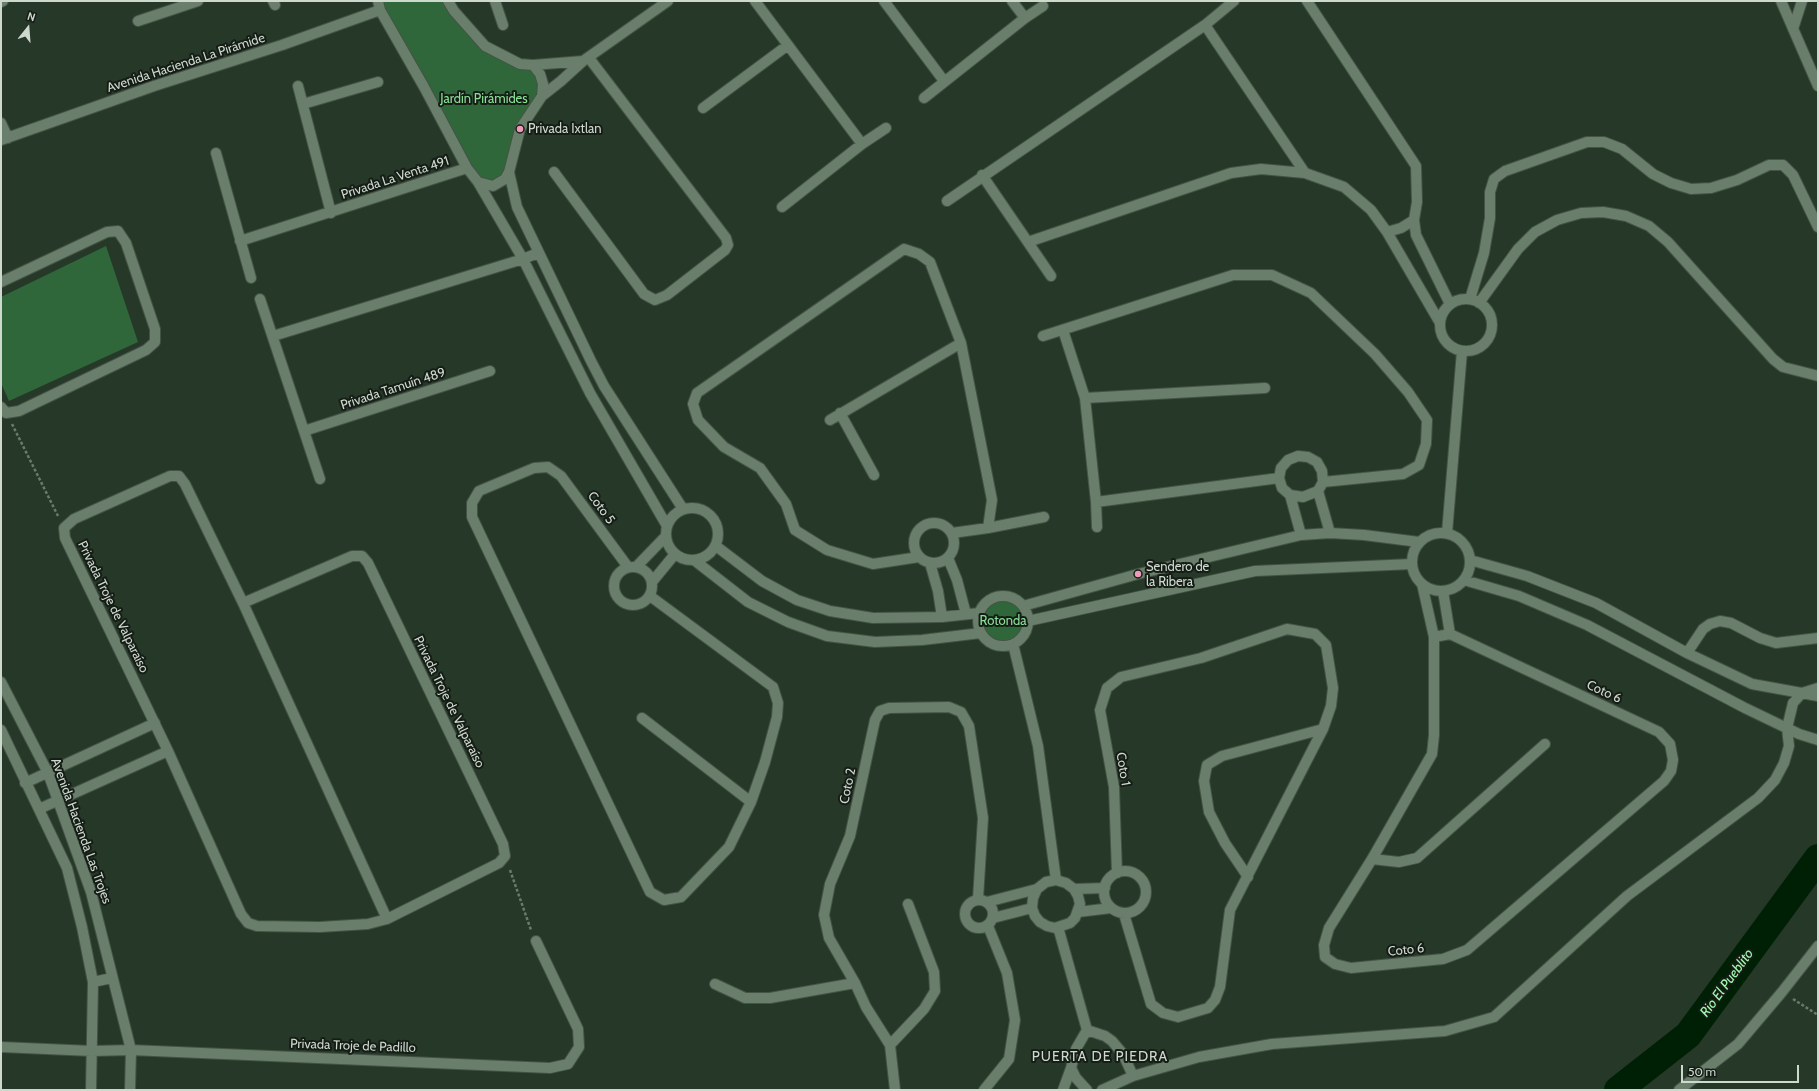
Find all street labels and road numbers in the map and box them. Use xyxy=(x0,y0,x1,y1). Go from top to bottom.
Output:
street label: Avenida Hacienda La Pirámide xyxy=(105,30,267,96)
street label: Privada La Venta 491 xyxy=(339,153,451,203)
street label: Privada Tamuín 489 xyxy=(339,365,447,413)
street label: Coto 5 xyxy=(584,489,618,527)
street label: Privada Troje de Valparaíso xyxy=(74,538,152,676)
street label: Privada Troje de Valparaíso xyxy=(410,633,488,771)
street label: Coto 6 xyxy=(1584,677,1624,707)
street label: Coto 1 xyxy=(1113,751,1133,787)
street label: Avenida Hacienda Las Trojes xyxy=(47,756,115,906)
street label: Coto 2 xyxy=(837,767,859,805)
street label: Coto 6 xyxy=(1387,940,1425,960)
street label: Privada Troje de Padillo xyxy=(290,1036,416,1056)

